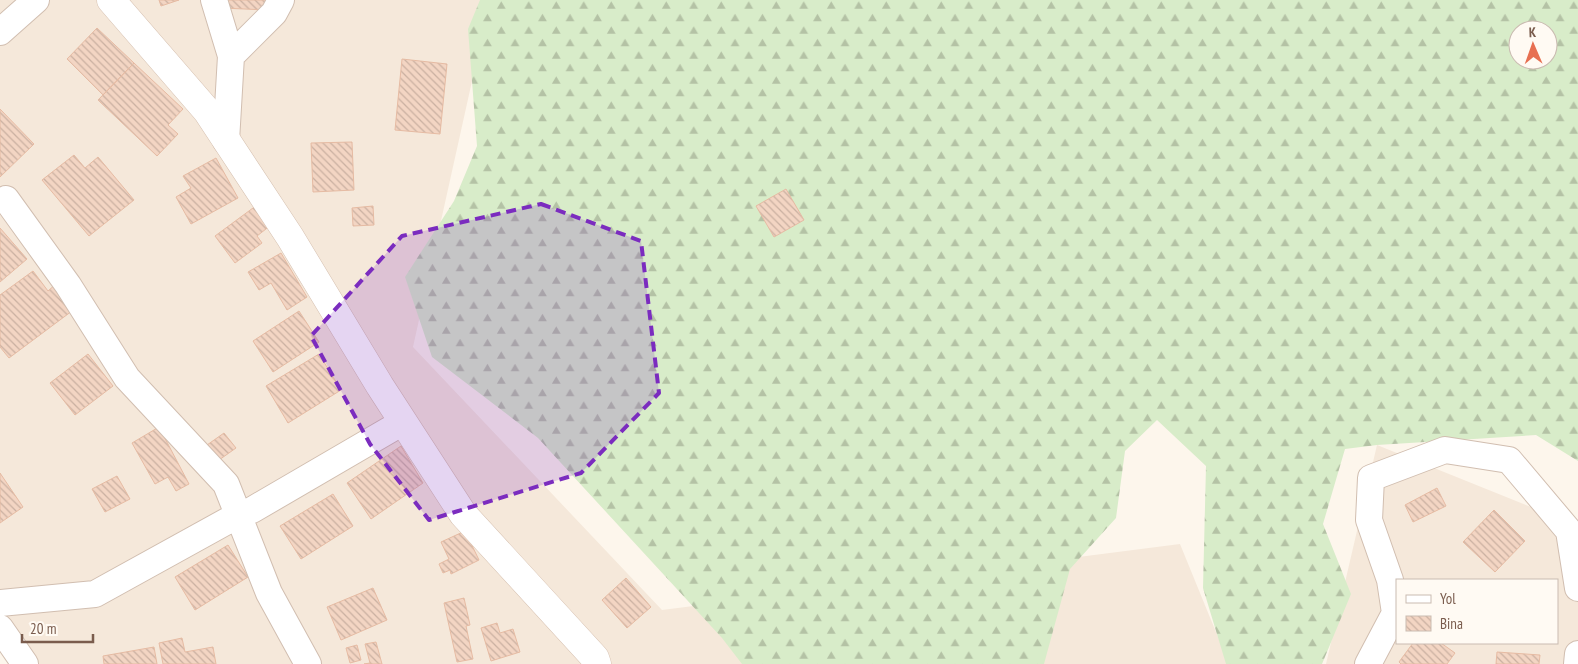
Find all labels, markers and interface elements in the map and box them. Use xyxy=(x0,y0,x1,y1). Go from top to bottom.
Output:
north arrow xyxy=(1508,20,1558,70)
text: K xyxy=(1529,23,1537,41)
legend xyxy=(1396,579,1558,644)
text: Yol xyxy=(1440,589,1456,608)
scale bar xyxy=(22,612,94,644)
text: Bina xyxy=(1440,614,1463,633)
text: 20 m xyxy=(30,619,56,638)

